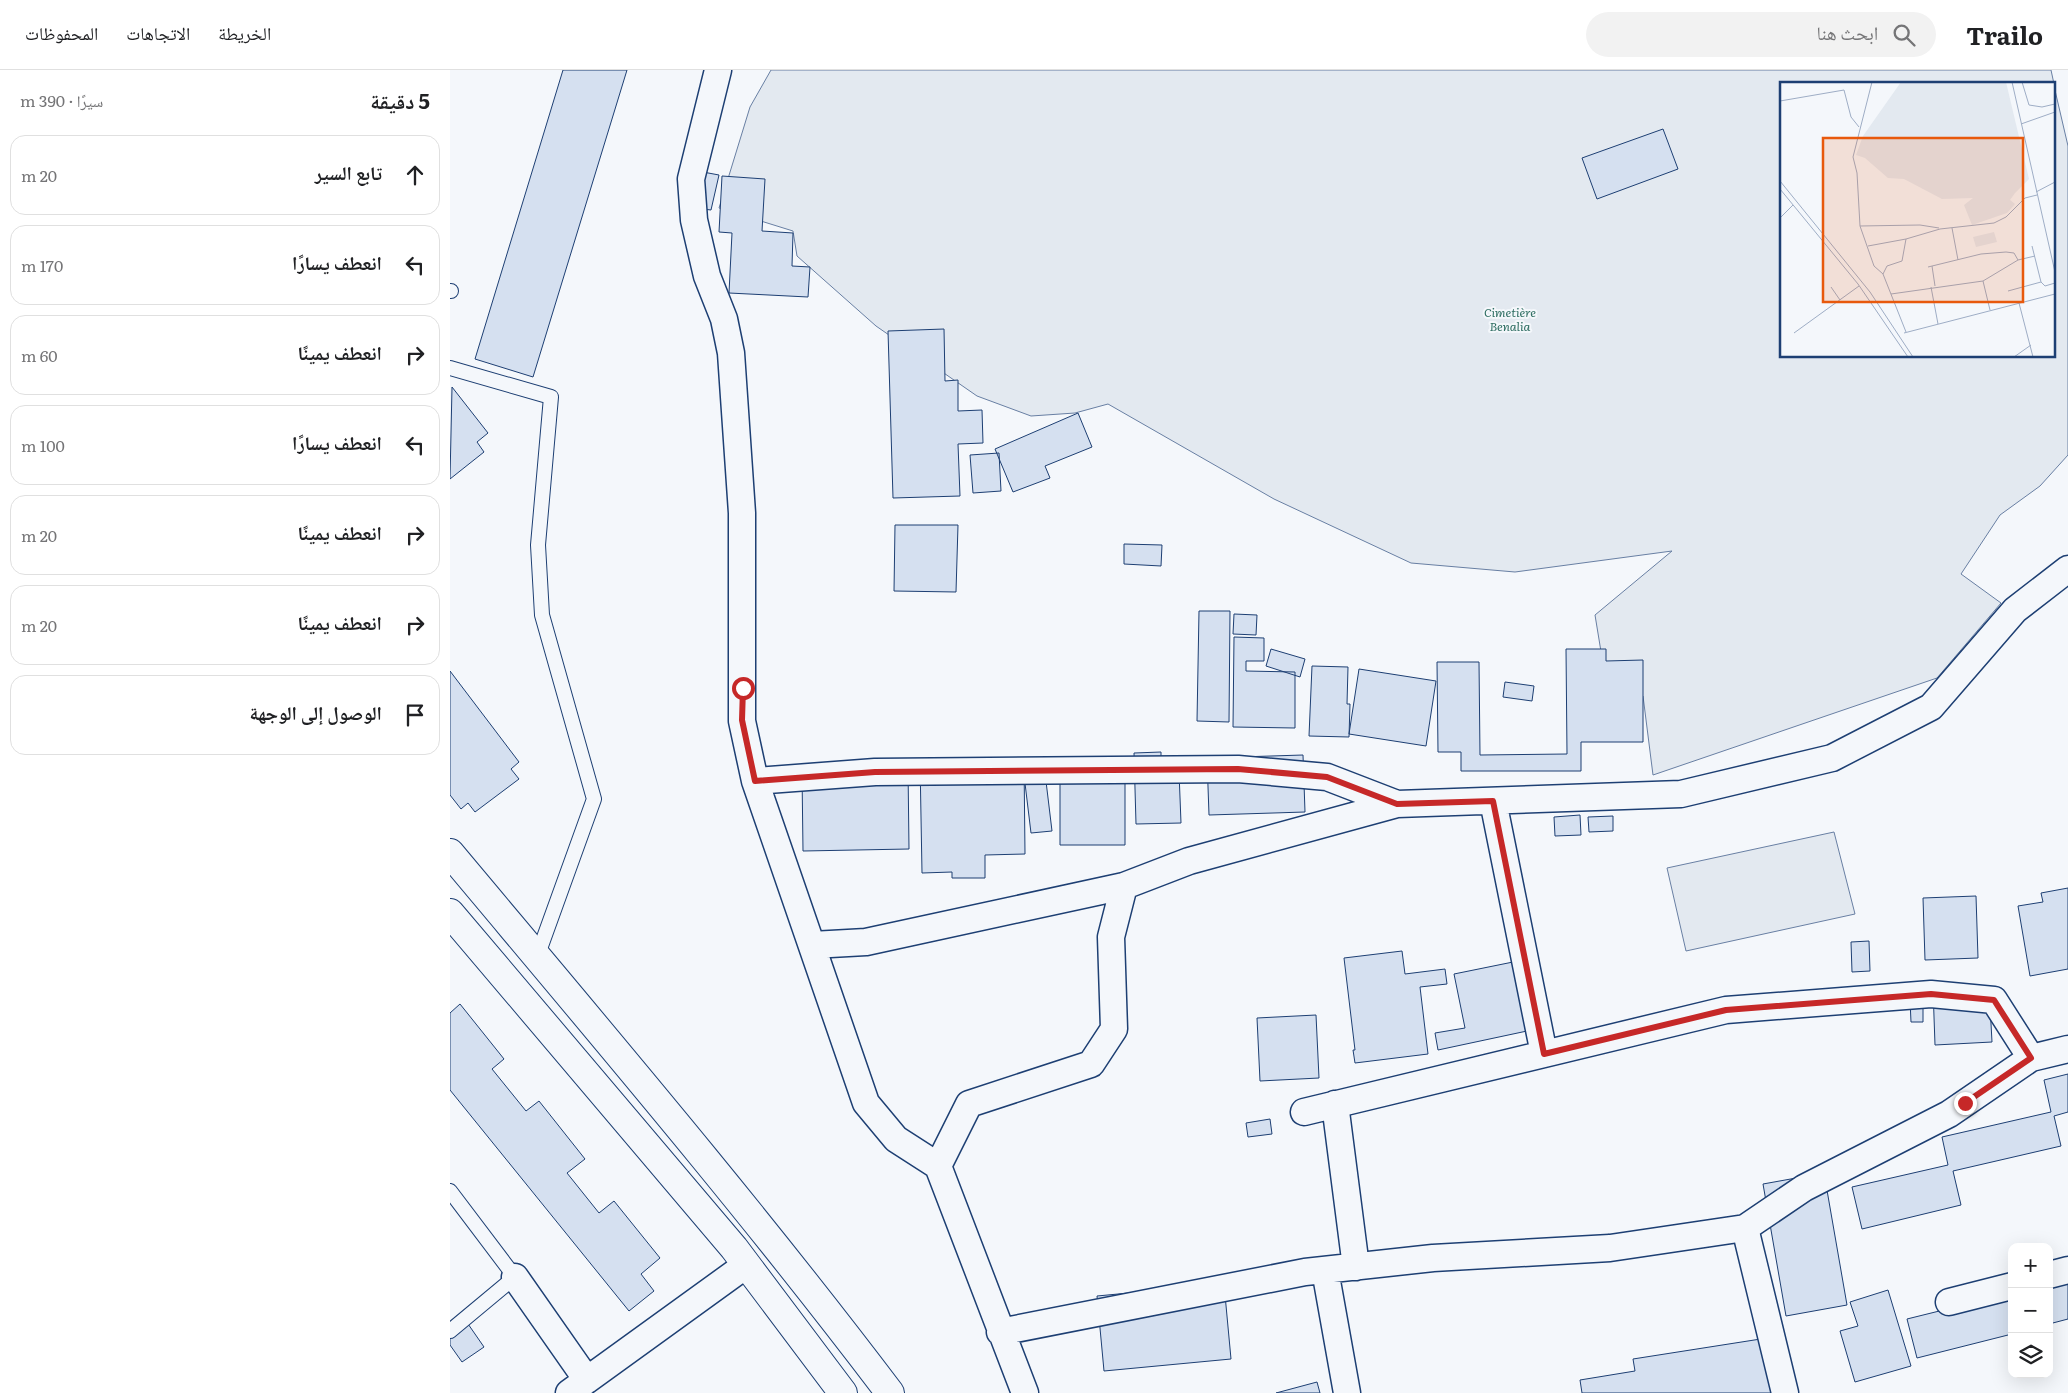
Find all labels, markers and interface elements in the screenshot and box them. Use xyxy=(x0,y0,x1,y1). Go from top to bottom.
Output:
search box xyxy=(1586,12,1936,57)
text: Trailo xyxy=(1966,17,2043,52)
text: ابحث هنا xyxy=(1817,18,1878,46)
text: المحفوظات xyxy=(25,19,98,46)
text: الاتجاهات xyxy=(126,19,190,46)
text: الخريطة xyxy=(218,19,271,46)
icon: search xyxy=(1890,21,1918,49)
inset map xyxy=(1780,82,2056,358)
text: 5 دقيقة xyxy=(370,84,430,115)
text: سيرًا · 390 m xyxy=(20,88,103,112)
text: تابع السير xyxy=(315,158,382,186)
icon: ahead xyxy=(401,161,429,189)
text: 20 m xyxy=(21,163,57,187)
text: انعطف يسارًا xyxy=(292,248,382,276)
icon: left xyxy=(401,251,429,279)
text: 170 m xyxy=(21,253,63,277)
park label: Cimetière Benalia xyxy=(1484,303,1536,335)
text: انعطف يمينًا xyxy=(298,338,382,366)
icon: right xyxy=(401,341,429,369)
text: 60 m xyxy=(21,343,58,367)
text: انعطف يسارًا xyxy=(292,428,382,456)
icon: left xyxy=(401,431,429,459)
text: 100 m xyxy=(21,433,65,457)
text: انعطف يمينًا xyxy=(298,518,382,546)
icon: right xyxy=(401,521,429,549)
text: 20 m xyxy=(21,523,57,547)
text: انعطف يمينًا xyxy=(298,608,382,636)
icon: right xyxy=(401,611,429,639)
text: 20 m xyxy=(21,613,57,637)
route start xyxy=(732,677,755,700)
text: الوصول إلى الوجهة xyxy=(249,698,382,726)
icon: arrive xyxy=(401,701,429,729)
route end xyxy=(1954,1092,1977,1115)
map controls xyxy=(2008,1243,2053,1378)
button: + xyxy=(2008,1243,2053,1288)
button: − xyxy=(2008,1288,2053,1333)
button: layers xyxy=(2008,1333,2053,1378)

